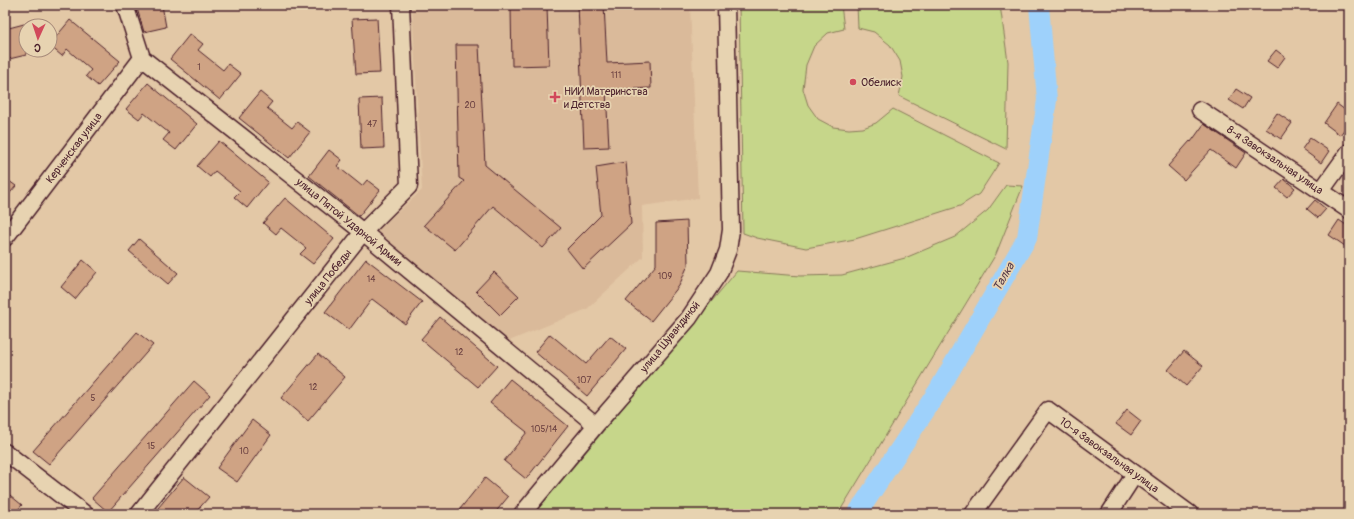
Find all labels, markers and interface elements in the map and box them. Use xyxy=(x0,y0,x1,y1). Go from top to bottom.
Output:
north arrow xyxy=(18,18,58,58)
text: С xyxy=(34,41,41,54)
house number: 1 xyxy=(197,62,201,73)
house number: 111 xyxy=(611,70,621,81)
place label: Обелиск xyxy=(861,76,902,89)
marker: Обелиск xyxy=(848,77,858,87)
place label: НИИ Материнства и Детства xyxy=(564,85,648,111)
marker: НИИ Материнства и Детства xyxy=(549,91,561,103)
house number: 20 xyxy=(464,100,476,111)
street label: Керченская улица xyxy=(43,110,105,186)
house number: 47 xyxy=(367,119,377,130)
street label: 8-я Завокзальная улица xyxy=(1224,123,1326,197)
street label: улица Пятой Ударной Армии xyxy=(293,175,405,269)
street label: улица Победы xyxy=(301,247,354,308)
water label: Талка xyxy=(990,259,1019,294)
house number: 109 xyxy=(658,271,673,282)
house number: 14 xyxy=(367,274,376,285)
street label: улица Шувандиной xyxy=(637,299,703,376)
house number: 12 xyxy=(455,347,463,358)
house number: 107 xyxy=(577,375,591,386)
house number: 12 xyxy=(309,382,317,393)
house number: 5 xyxy=(91,393,96,404)
street label: 10-я Завокзальная улица xyxy=(1057,415,1161,495)
house number: 105/14 xyxy=(531,424,558,435)
house number: 15 xyxy=(147,441,155,452)
house number: 10 xyxy=(239,446,249,457)

